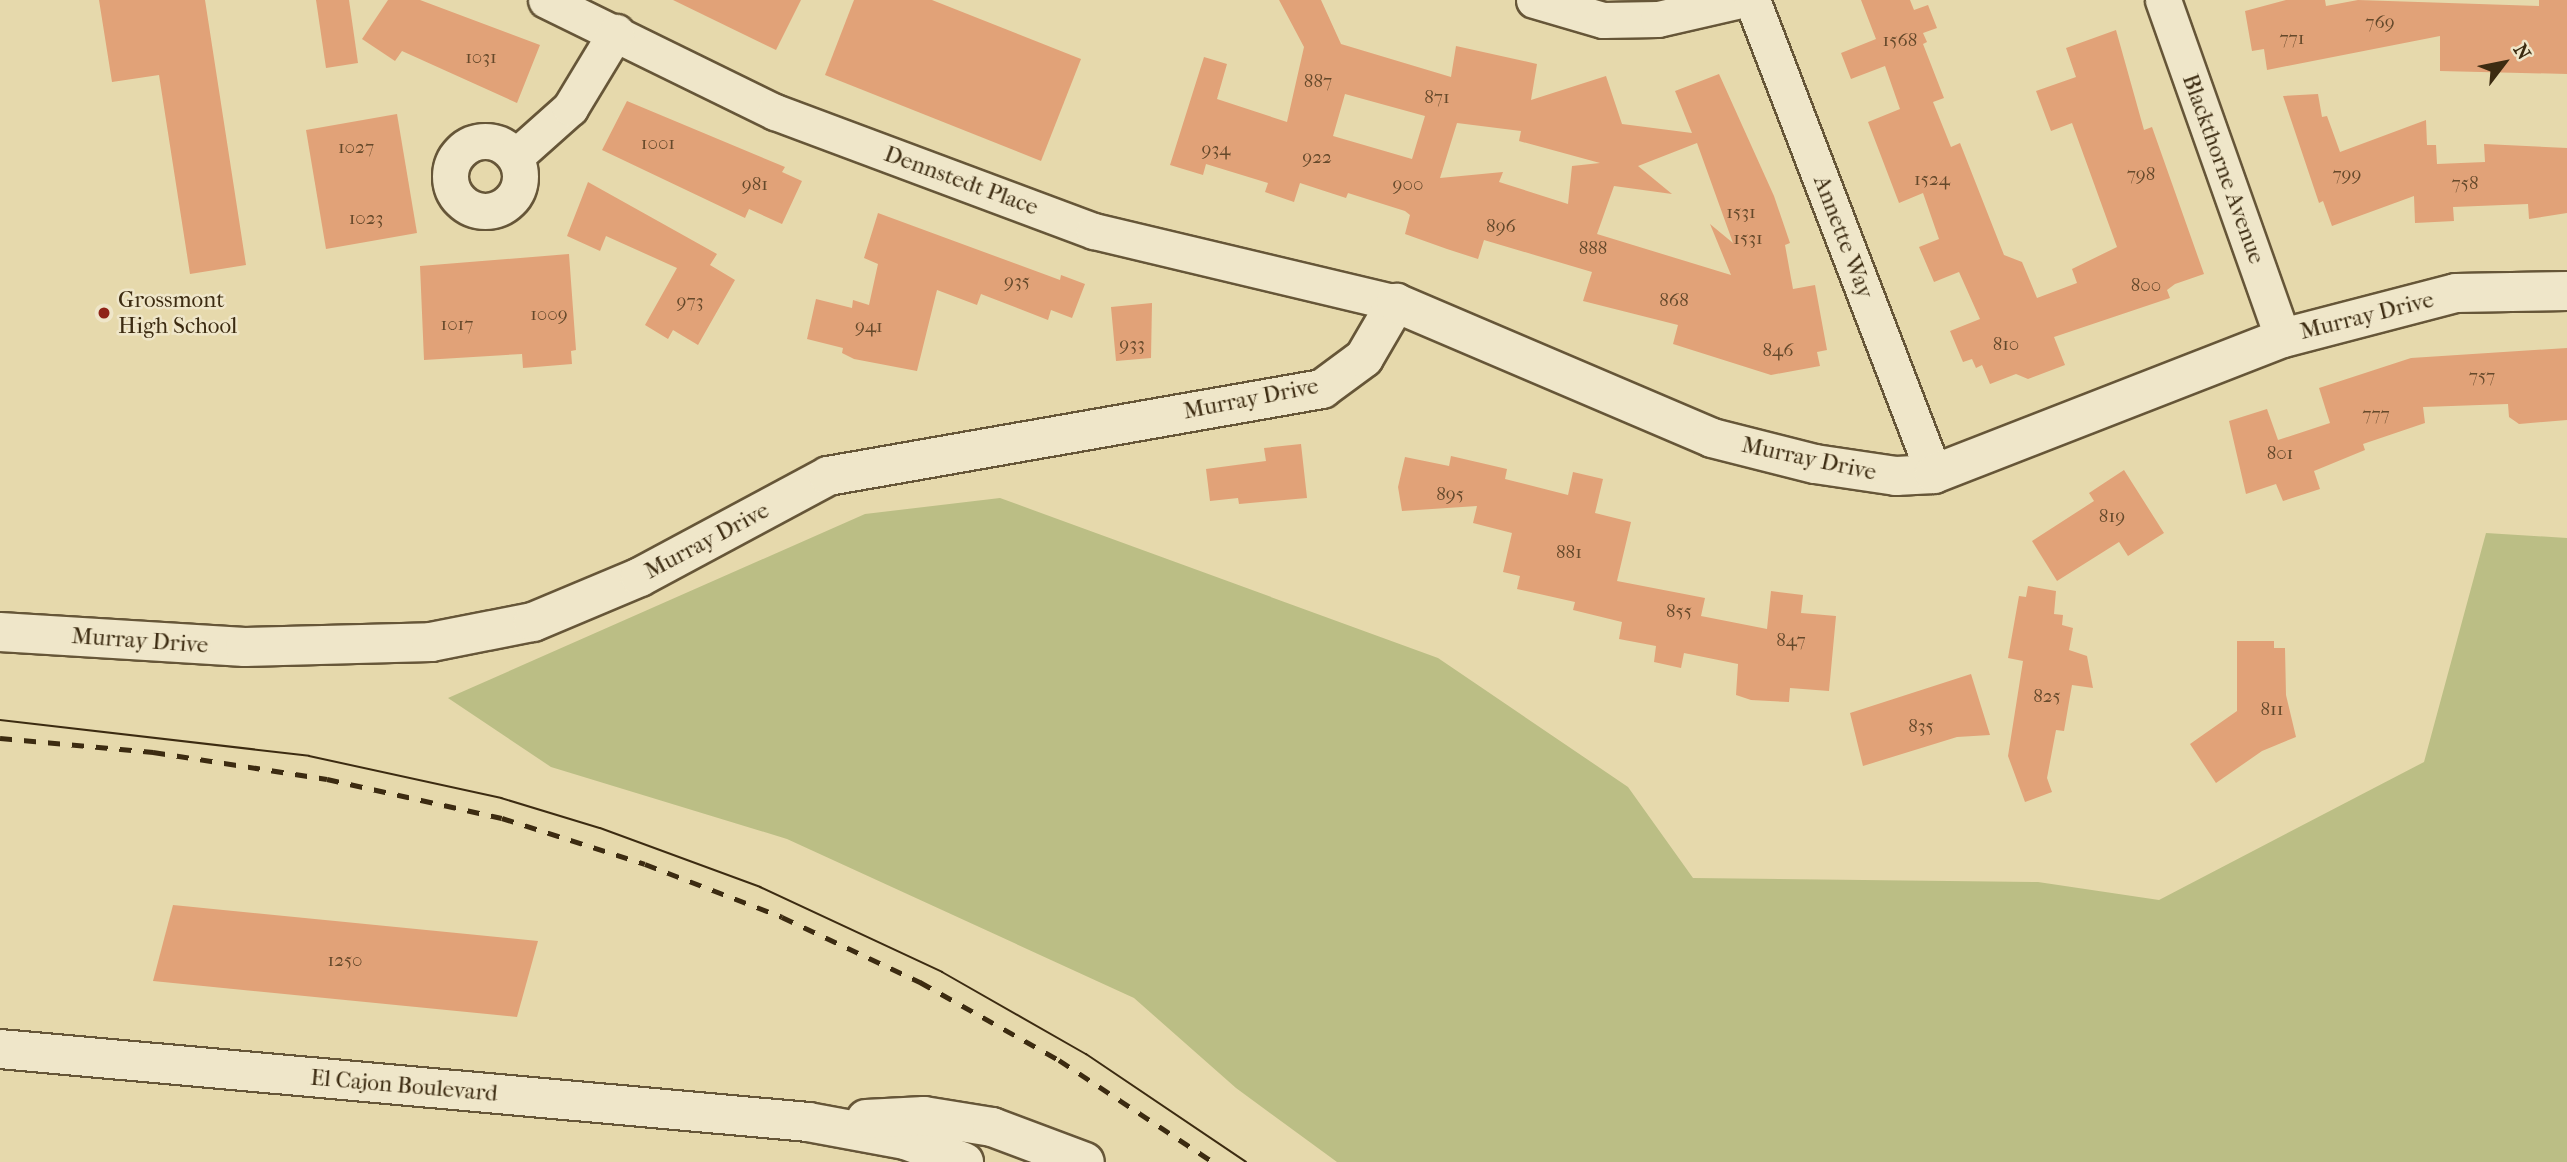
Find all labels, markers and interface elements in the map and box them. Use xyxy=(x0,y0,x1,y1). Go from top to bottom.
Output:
house number: 769 xyxy=(2365,12,2395,34)
house number: 771 xyxy=(2279,28,2305,50)
north arrow xyxy=(2469,28,2539,98)
house number: 1568 xyxy=(1883,30,1917,52)
text: N xyxy=(2509,40,2535,64)
house number: 1031 xyxy=(465,47,497,69)
street label: Blackthorne Avenue xyxy=(2176,70,2270,268)
house number: 887 xyxy=(1304,71,1332,93)
house number: 871 xyxy=(1424,87,1450,109)
house number: 1001 xyxy=(641,133,675,155)
house number: 1027 xyxy=(338,137,374,159)
house number: 934 xyxy=(1202,139,1230,161)
street label: Dennstedt Place xyxy=(880,140,1042,222)
house number: 922 xyxy=(1302,147,1332,169)
house number: 798 xyxy=(2127,164,2155,186)
house number: 799 xyxy=(2332,164,2362,186)
house number: 1524 xyxy=(1914,169,1950,191)
street label: Annette Way xyxy=(1807,172,1879,302)
house number: 758 xyxy=(2452,173,2478,195)
house number: 981 xyxy=(742,174,768,196)
house number: 900 xyxy=(1393,174,1423,196)
house number: 1531 xyxy=(1726,202,1756,224)
house number: 1023 xyxy=(349,208,383,230)
house number: 896 xyxy=(1486,216,1516,238)
house number: 1531 xyxy=(1733,228,1763,250)
house number: 888 xyxy=(1579,238,1607,260)
house number: 935 xyxy=(1004,271,1030,293)
house number: 800 xyxy=(2131,275,2161,297)
place label: Grossmont High School xyxy=(118,286,237,340)
street label: Murray Drive xyxy=(2297,286,2437,346)
house number: 868 xyxy=(1659,290,1689,312)
house number: 973 xyxy=(677,291,703,313)
house number: 1009 xyxy=(530,304,568,326)
marker: Grossmont High School xyxy=(96,305,112,321)
house number: 1017 xyxy=(441,314,473,336)
house number: 941 xyxy=(855,316,883,338)
house number: 933 xyxy=(1119,334,1145,356)
house number: 810 xyxy=(1993,334,2019,356)
house number: 846 xyxy=(1763,340,1793,362)
house number: 757 xyxy=(2469,366,2495,388)
street label: Murray Drive xyxy=(1181,372,1321,426)
house number: 777 xyxy=(2362,404,2390,426)
street label: Murray Drive xyxy=(1739,431,1879,487)
house number: 801 xyxy=(2267,443,2293,465)
house number: 895 xyxy=(1436,484,1464,506)
street label: Murray Drive xyxy=(640,497,774,585)
house number: 819 xyxy=(2099,506,2125,528)
house number: 881 xyxy=(1556,542,1582,564)
house number: 855 xyxy=(1666,601,1692,623)
street label: Murray Drive xyxy=(71,622,209,660)
house number: 847 xyxy=(1776,630,1806,652)
house number: 825 xyxy=(2033,686,2061,708)
house number: 811 xyxy=(2260,699,2284,721)
house number: 835 xyxy=(1908,716,1934,738)
house number: 1250 xyxy=(327,950,363,972)
street label: El Cajon Boulevard xyxy=(309,1064,499,1108)

